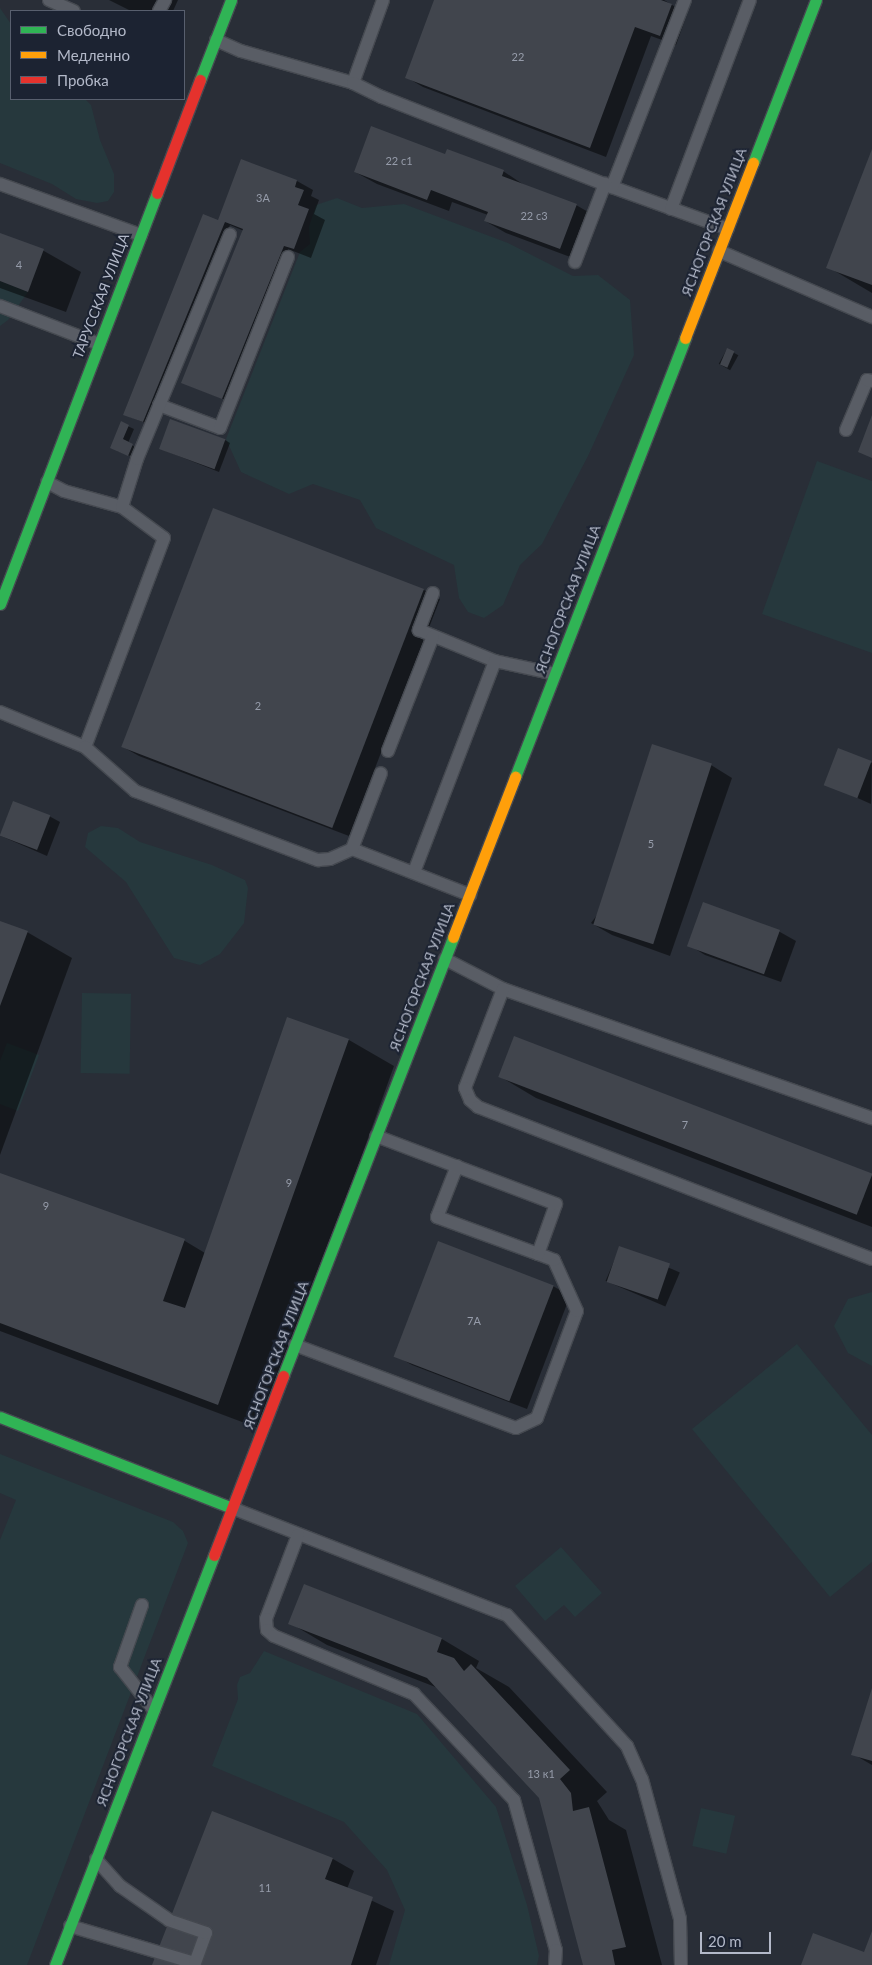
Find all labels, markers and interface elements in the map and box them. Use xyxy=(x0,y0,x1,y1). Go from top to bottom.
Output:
legend xyxy=(10,10,185,100)
text: Свободно xyxy=(57,21,126,39)
text: Медленно xyxy=(57,46,130,64)
house number: 22 xyxy=(512,50,524,64)
text: Пробка xyxy=(57,71,109,89)
street label: ЯСНОГОРСКАЯ УЛИЦА xyxy=(678,145,750,299)
house number: 22 с1 xyxy=(385,154,413,168)
house number: 3А xyxy=(256,191,270,205)
house number: 22 с3 xyxy=(520,209,548,223)
street label: ТАРУССКАЯ УЛИЦА xyxy=(69,231,133,361)
house number: 4 xyxy=(16,258,22,272)
street label: ЯСНОГОРСКАЯ УЛИЦА xyxy=(532,522,604,676)
house number: 2 xyxy=(255,699,261,713)
house number: 5 xyxy=(648,837,654,851)
street label: ЯСНОГОРСКАЯ УЛИЦА xyxy=(386,900,458,1054)
house number: 7 xyxy=(682,1118,688,1132)
house number: 9 xyxy=(286,1176,292,1190)
house number: 9 xyxy=(43,1199,49,1213)
street label: ЯСНОГОРСКАЯ УЛИЦА xyxy=(240,1278,312,1432)
house number: 7А xyxy=(467,1314,481,1328)
street label: ЯСНОГОРСКАЯ УЛИЦА xyxy=(93,1655,165,1809)
house number: 13 к1 xyxy=(527,1767,555,1781)
house number: 11 xyxy=(259,1881,271,1895)
scale bar xyxy=(702,1922,773,1954)
text: 20 m xyxy=(708,1932,742,1950)

